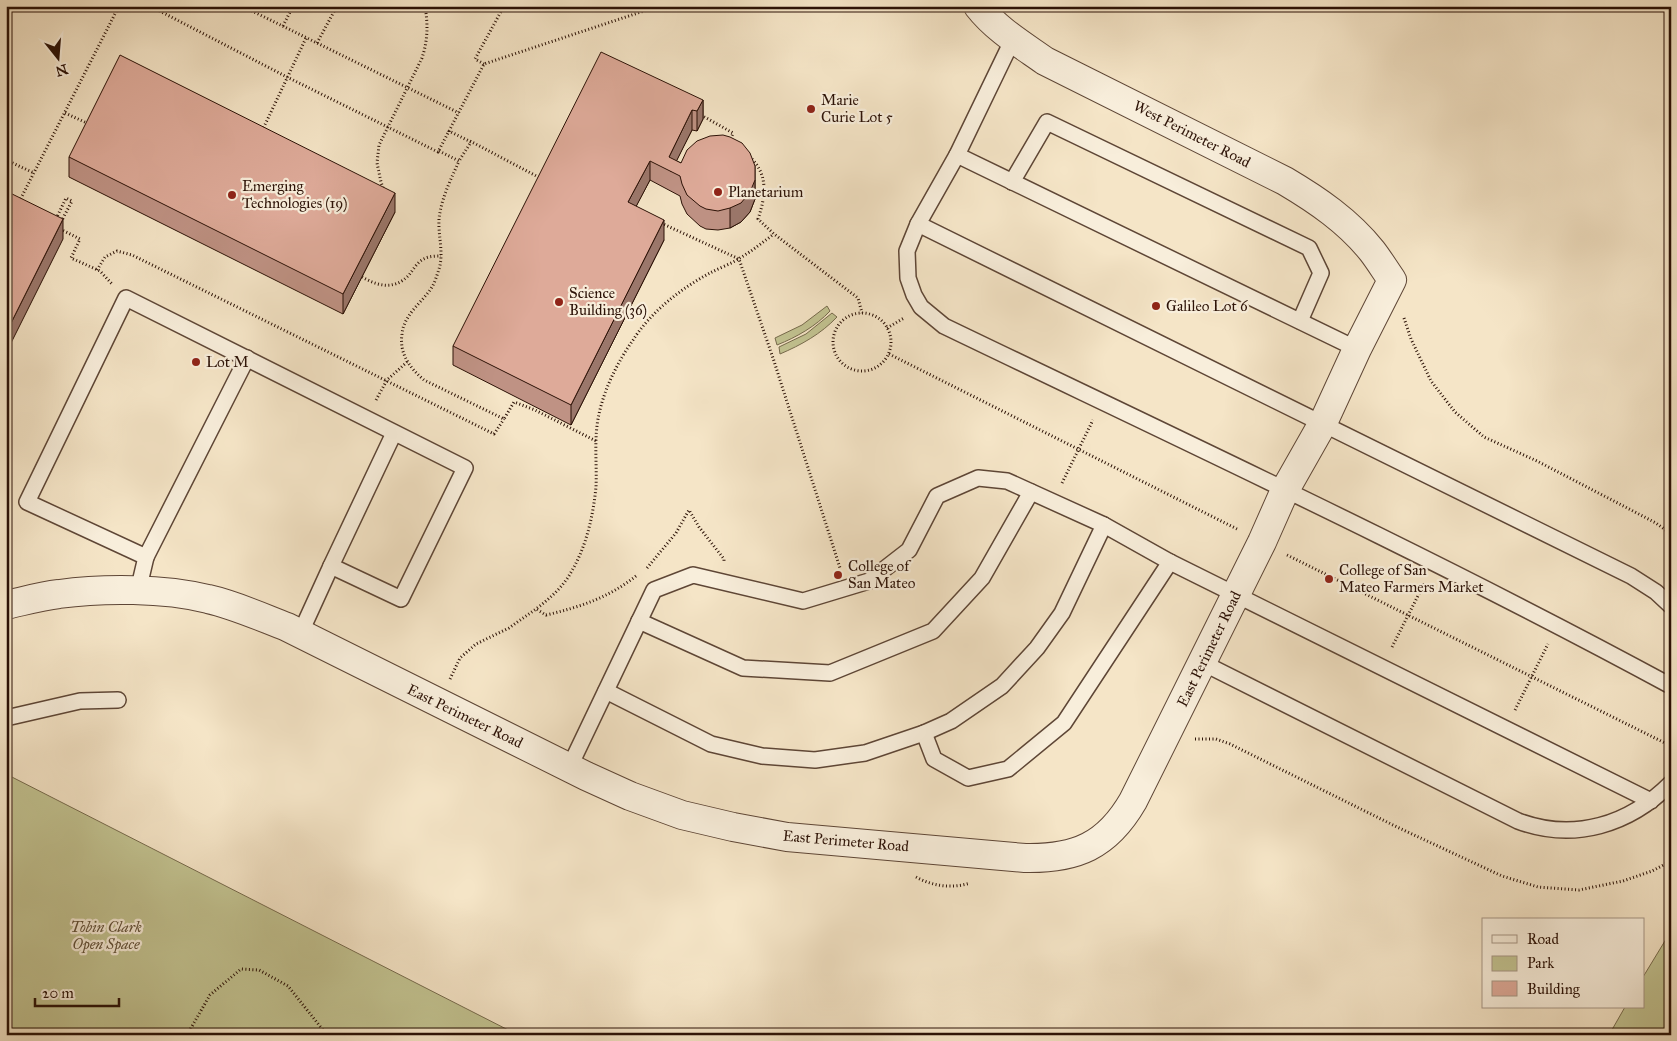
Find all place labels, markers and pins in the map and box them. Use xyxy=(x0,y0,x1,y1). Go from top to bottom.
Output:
place label: Marie Curie Lot 5 xyxy=(821,91,893,126)
marker: Marie Curie Lot 5 xyxy=(805,103,817,115)
place label: Emerging Technologies (19) xyxy=(242,177,348,213)
place label: Planetarium xyxy=(728,183,804,201)
marker: Planetarium xyxy=(712,186,724,198)
marker: Emerging Technologies (19) xyxy=(226,189,238,201)
place label: Science Building (36) xyxy=(569,284,647,320)
marker: Science Building (36) xyxy=(553,296,565,308)
place label: Galileo Lot 6 xyxy=(1166,297,1249,315)
marker: Galileo Lot 6 xyxy=(1150,300,1162,312)
place label: Lot M xyxy=(206,353,249,371)
marker: Lot M xyxy=(190,356,202,368)
place label: College of San Mateo xyxy=(848,557,916,592)
place label: College of San Mateo Farmers Market xyxy=(1339,561,1484,596)
marker: College of San Mateo xyxy=(832,569,844,581)
marker: College of San Mateo Farmers Market xyxy=(1323,573,1335,585)

